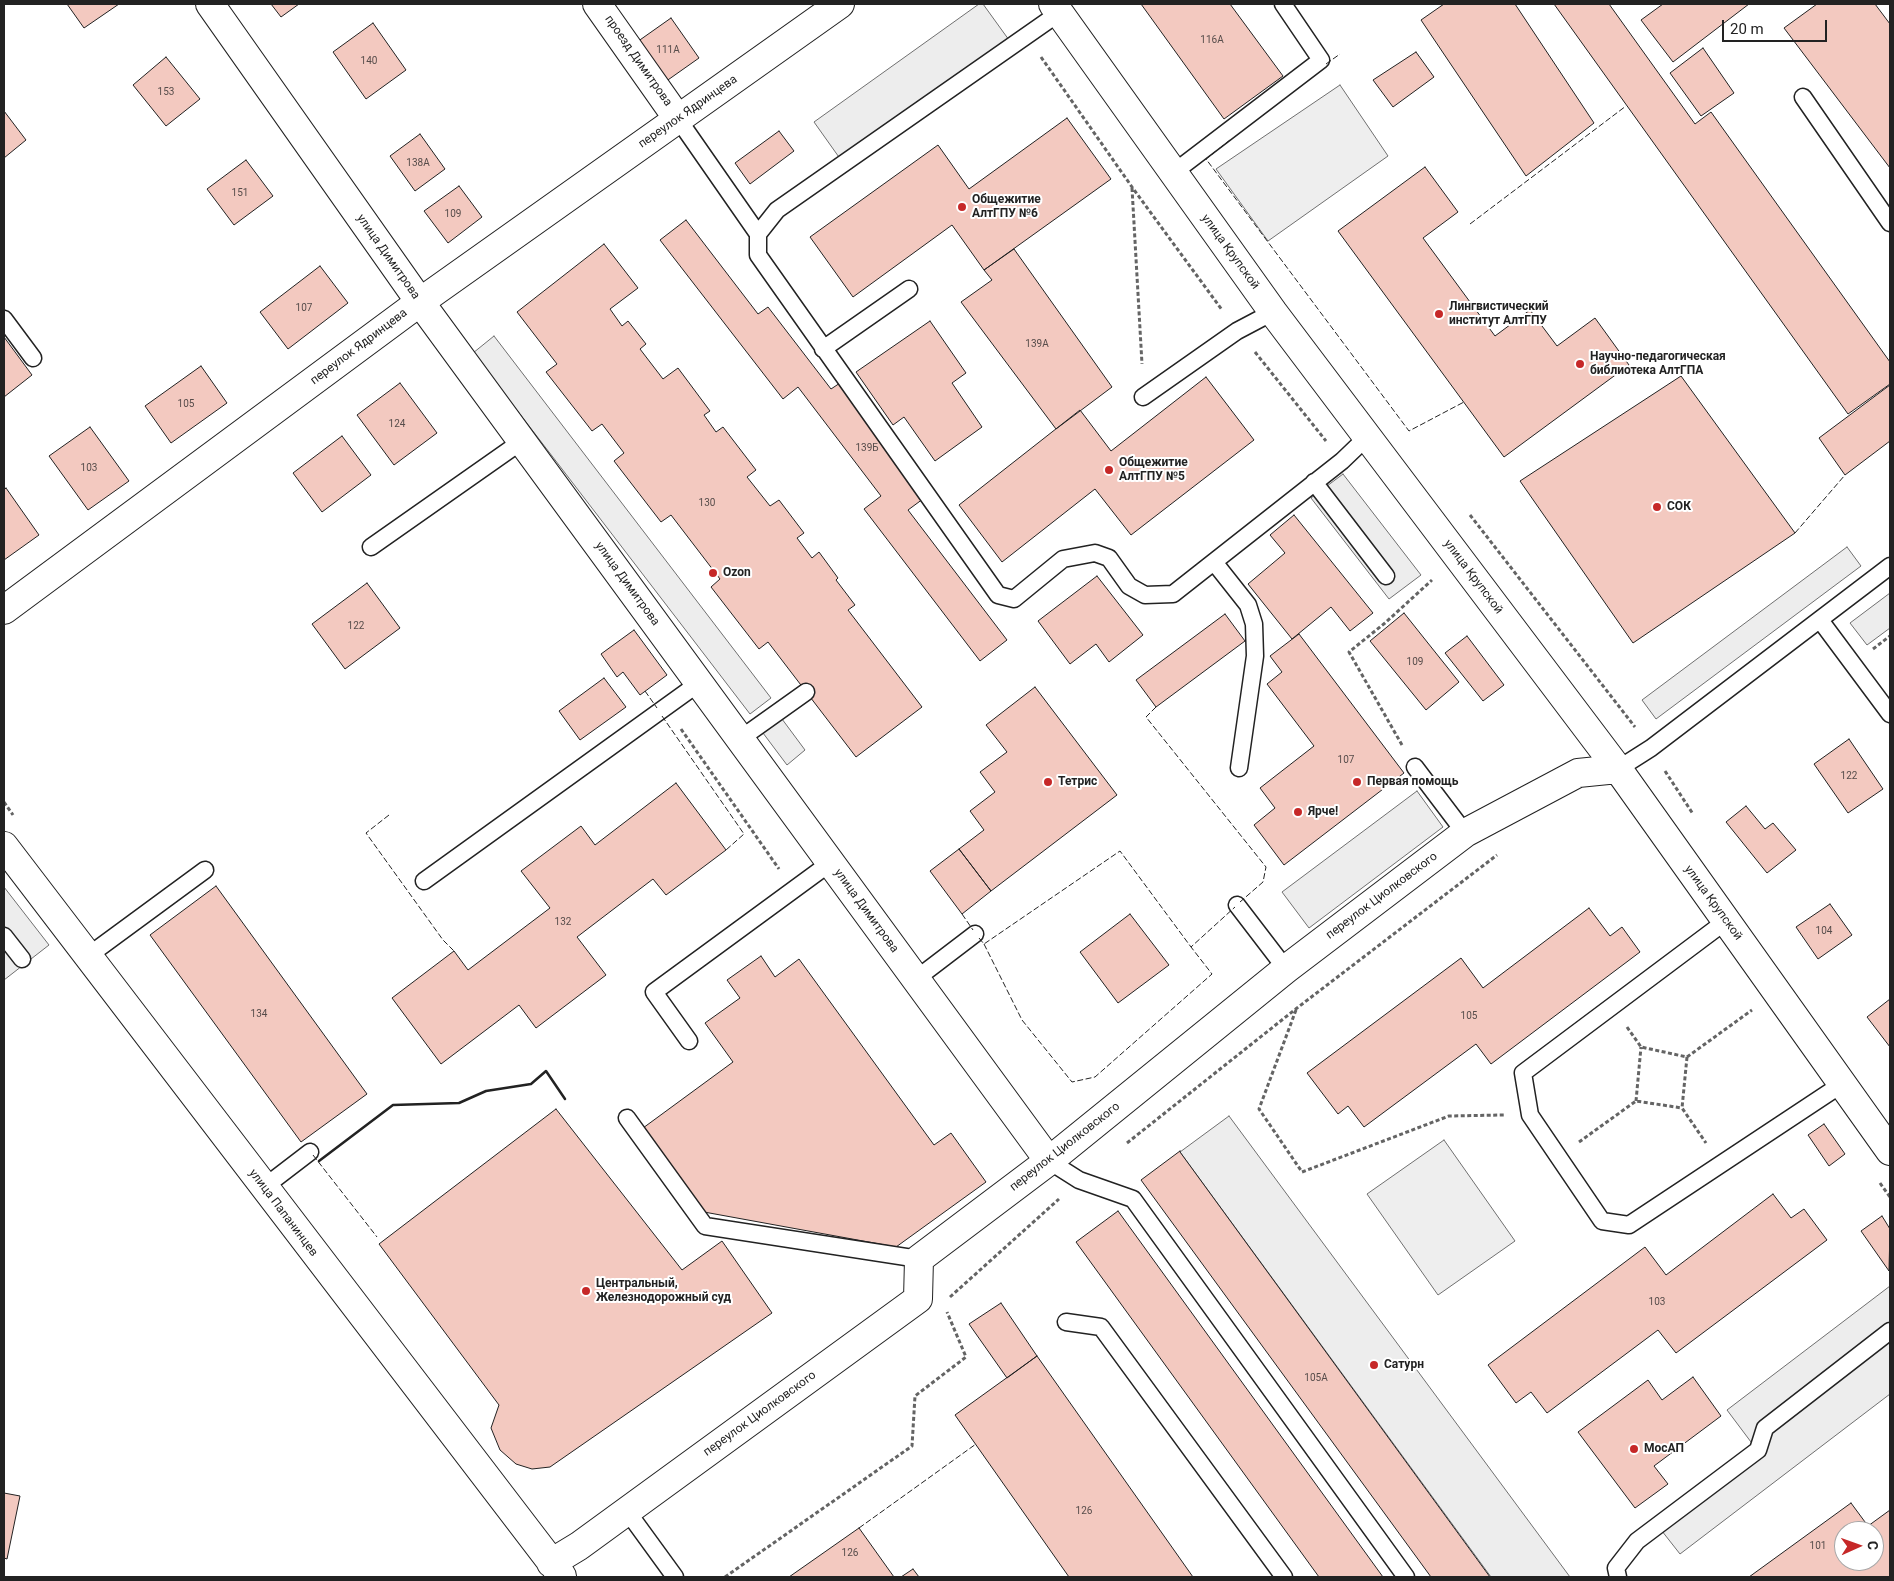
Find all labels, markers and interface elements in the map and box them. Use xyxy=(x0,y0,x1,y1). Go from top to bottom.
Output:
scale bar xyxy=(1724,10,1829,42)
street label: проезд Димитрова xyxy=(601,13,675,109)
text: 20 m xyxy=(1730,20,1764,38)
house number: 116А xyxy=(1200,34,1224,46)
house number: 111А xyxy=(656,44,680,56)
house number: 140 xyxy=(361,55,377,67)
street label: переулок Ядринцева xyxy=(636,72,740,152)
house number: 153 xyxy=(158,86,174,98)
house number: 138А xyxy=(406,157,430,169)
house number: 151 xyxy=(232,187,248,199)
place label: Общежитие АлтГПУ №6 xyxy=(972,193,1041,221)
marker: Общежитие АлтГПУ №6 xyxy=(956,201,968,213)
house number: 109 xyxy=(445,208,461,220)
street label: улица Димитрова xyxy=(353,212,423,302)
street label: улица Крупской xyxy=(1198,212,1262,292)
place label: Лингвистический институт АлтГПУ xyxy=(1449,300,1549,328)
house number: 107 xyxy=(296,302,312,314)
street label: переулок Ядринцева xyxy=(308,306,410,388)
marker: Лингвистический институт АлтГПУ xyxy=(1433,308,1445,320)
house number: 139А xyxy=(1025,338,1049,350)
place label: Научно-педагогическая библиотека АлтГПА xyxy=(1590,350,1726,378)
marker: Научно-педагогическая библиотека АлтГПА xyxy=(1574,358,1586,370)
house number: 105 xyxy=(178,398,194,410)
house number: 124 xyxy=(389,418,405,430)
house number: 139Б xyxy=(855,442,879,454)
place label: Общежитие АлтГПУ №5 xyxy=(1119,456,1188,484)
house number: 103 xyxy=(81,462,97,474)
marker: Общежитие АлтГПУ №5 xyxy=(1103,464,1115,476)
house number: 130 xyxy=(699,497,715,509)
place label: СОК xyxy=(1667,500,1691,514)
marker: СОК xyxy=(1651,501,1663,513)
street label: улица Крупской xyxy=(1440,537,1506,617)
street label: улица Димитрова xyxy=(592,539,662,629)
place label: Ozon xyxy=(723,566,751,580)
marker: Ozon xyxy=(707,567,719,579)
house number: 122 xyxy=(348,620,364,632)
house number: 109 xyxy=(1407,656,1423,668)
house number: 107 xyxy=(1338,754,1354,766)
house number: 122 xyxy=(1841,770,1857,782)
place label: Тетрис xyxy=(1058,775,1097,789)
place label: Первая помощь xyxy=(1367,775,1458,789)
marker: Тетрис xyxy=(1042,776,1054,788)
marker: Первая помощь xyxy=(1351,776,1363,788)
place label: Ярче! xyxy=(1308,805,1338,819)
marker: Ярче! xyxy=(1292,806,1304,818)
street label: переулок Циолковского xyxy=(1323,849,1441,943)
street label: улица Крупской xyxy=(1681,863,1745,943)
street label: улица Димитрова xyxy=(831,866,901,956)
house number: 132 xyxy=(555,916,571,928)
house number: 104 xyxy=(1816,925,1832,937)
house number: 134 xyxy=(251,1008,267,1020)
house number: 105 xyxy=(1461,1010,1477,1022)
street label: переулок Циолковского xyxy=(1007,1100,1123,1194)
street label: улица Папанинцев xyxy=(245,1167,321,1259)
place label: Центральный, Железнодорожный суд xyxy=(596,1277,731,1305)
marker: Центральный, Железнодорожный суд xyxy=(580,1285,592,1297)
house number: 103 xyxy=(1649,1296,1665,1308)
place label: Сатурн xyxy=(1384,1358,1424,1372)
marker: Сатурн xyxy=(1368,1359,1380,1371)
street label: переулок Циолковского xyxy=(701,1368,819,1460)
house number: 105А xyxy=(1304,1372,1328,1384)
place label: МосАП xyxy=(1644,1442,1684,1456)
marker: МосАП xyxy=(1628,1443,1640,1455)
house number: 126 xyxy=(1076,1505,1092,1517)
north arrow xyxy=(1834,1521,1884,1571)
house number: 101 xyxy=(1810,1540,1826,1552)
text: С xyxy=(1865,1541,1881,1550)
house number: 126 xyxy=(842,1547,858,1559)

